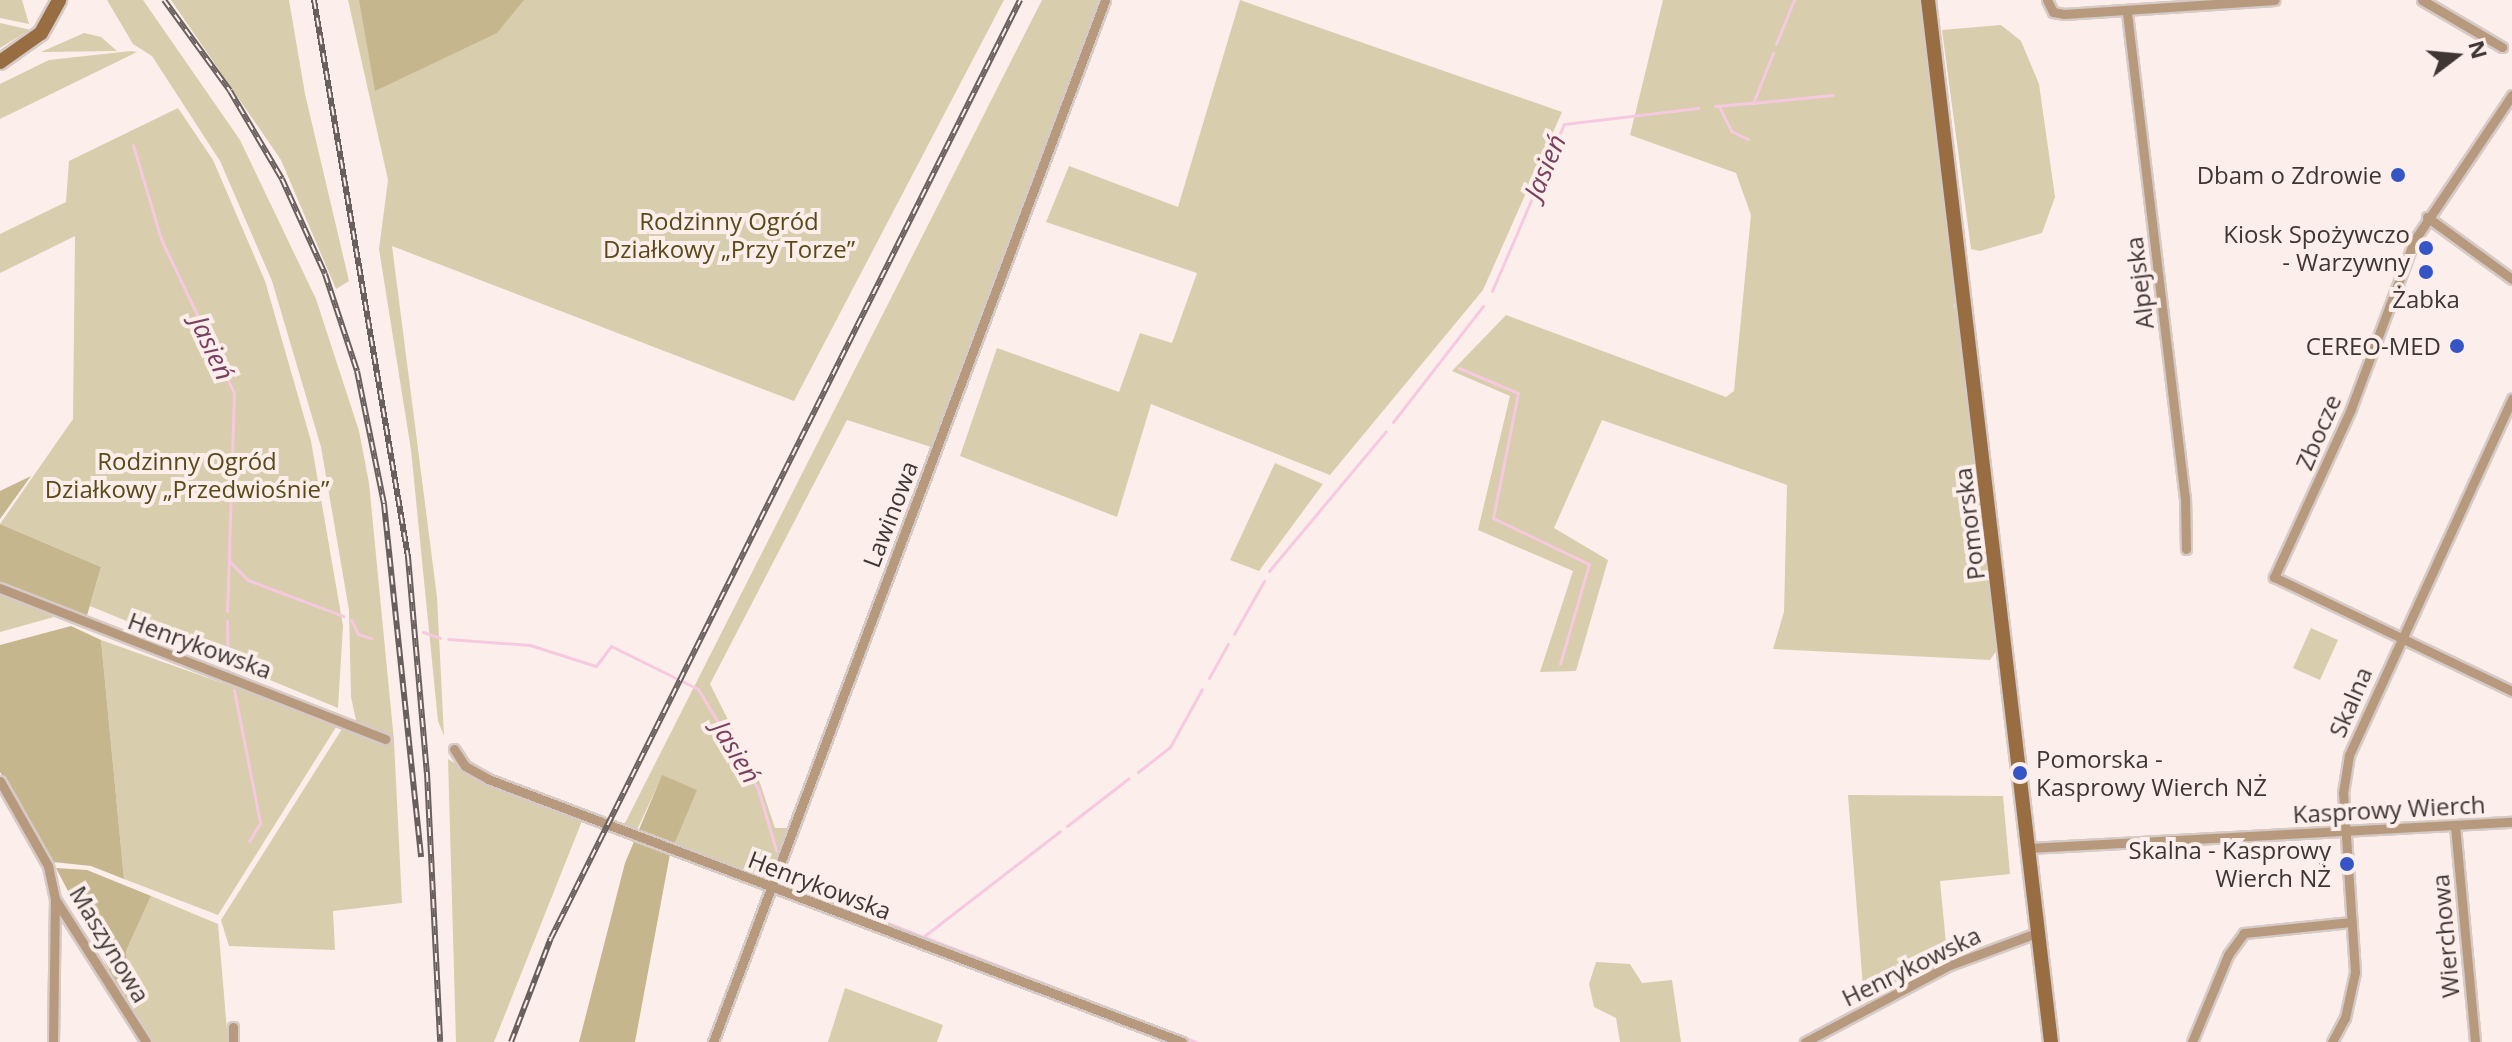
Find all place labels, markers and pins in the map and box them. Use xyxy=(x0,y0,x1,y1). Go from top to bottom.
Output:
place label: Dbam o Zdrowie xyxy=(2197,161,2382,189)
marker: Dbam o Zdrowie xyxy=(2389,166,2407,184)
place label: Kiosk Spożywczo - Warzywny xyxy=(2223,220,2410,276)
marker: Kiosk Spożywczo - Warzywny xyxy=(2417,239,2435,257)
marker: Żabka xyxy=(2417,263,2435,281)
place label: Żabka xyxy=(2392,285,2460,313)
place label: CEREO-MED xyxy=(2306,332,2441,360)
marker: CEREO-MED xyxy=(2448,337,2466,355)
place label: Pomorska - Kasprowy Wierch NŻ xyxy=(2036,745,2267,801)
marker: Pomorska - Kasprowy Wierch NŻ xyxy=(2011,764,2029,782)
place label: Skalna - Kasprowy Wierch NŻ xyxy=(2129,836,2331,892)
marker: Skalna - Kasprowy Wierch NŻ xyxy=(2338,855,2356,873)

